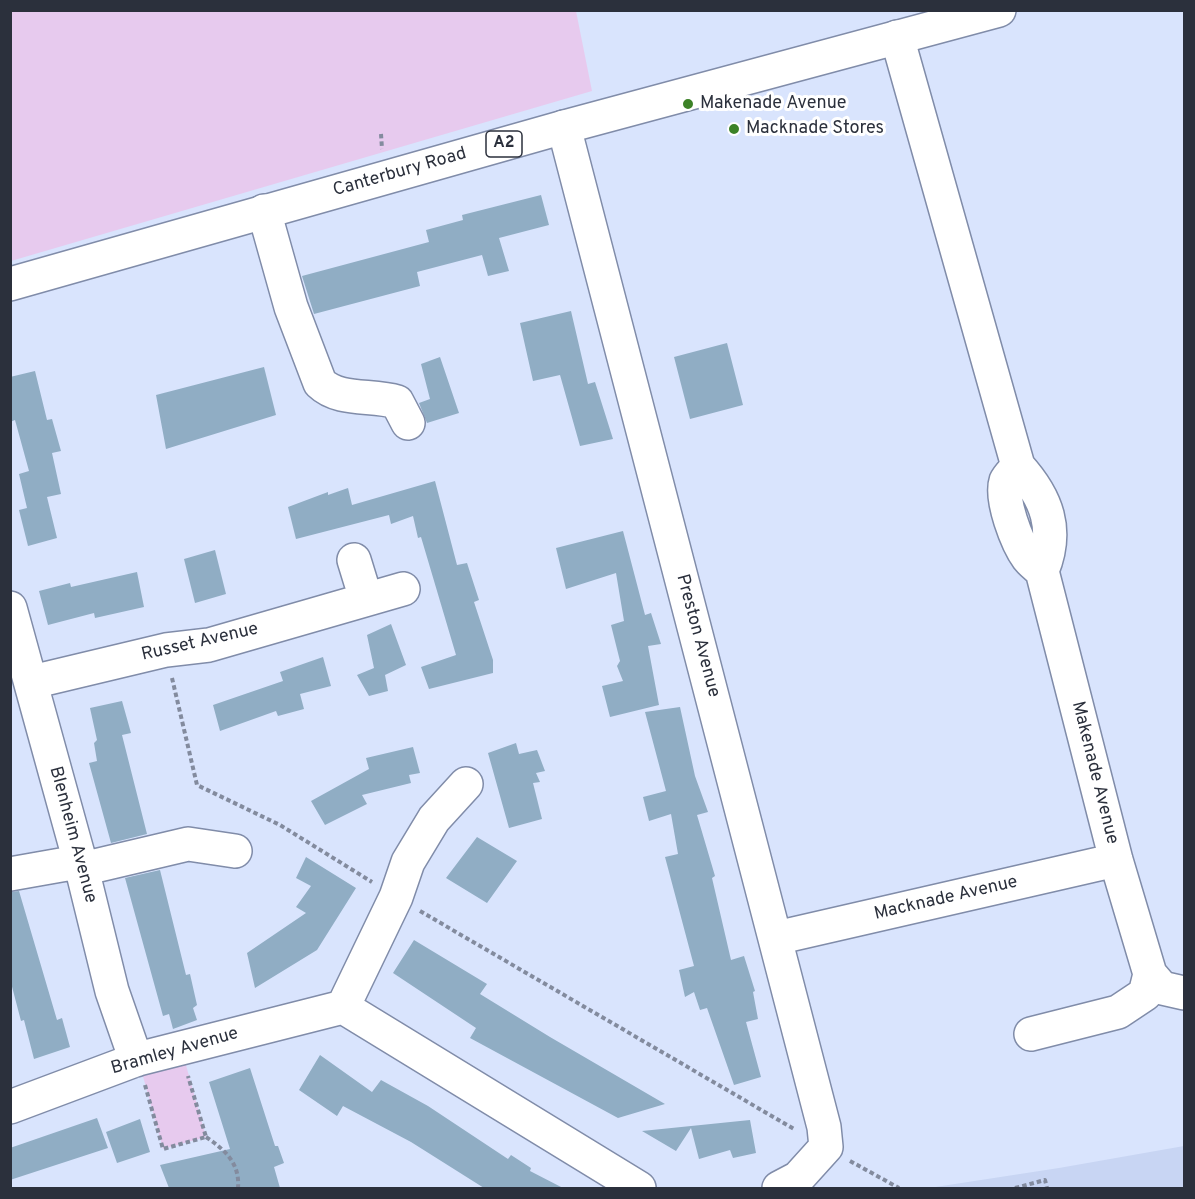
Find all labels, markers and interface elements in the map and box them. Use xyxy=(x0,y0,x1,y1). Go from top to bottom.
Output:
place label: Makenade Avenue xyxy=(700,93,846,115)
marker: Makenade Avenue xyxy=(681,97,695,111)
place label: Macknade Stores xyxy=(746,118,884,140)
marker: Macknade Stores xyxy=(727,122,741,136)
road number: A2 xyxy=(486,131,522,157)
street label: Canterbury Road xyxy=(331,144,469,202)
street label: Preston Avenue xyxy=(670,572,724,700)
street label: Russet Avenue xyxy=(139,619,261,667)
street label: Makenade Avenue xyxy=(1066,699,1122,847)
street label: Blenheim Avenue xyxy=(43,764,101,906)
street label: Macknade Avenue xyxy=(872,872,1020,926)
street label: Bramley Avenue xyxy=(109,1024,241,1080)

